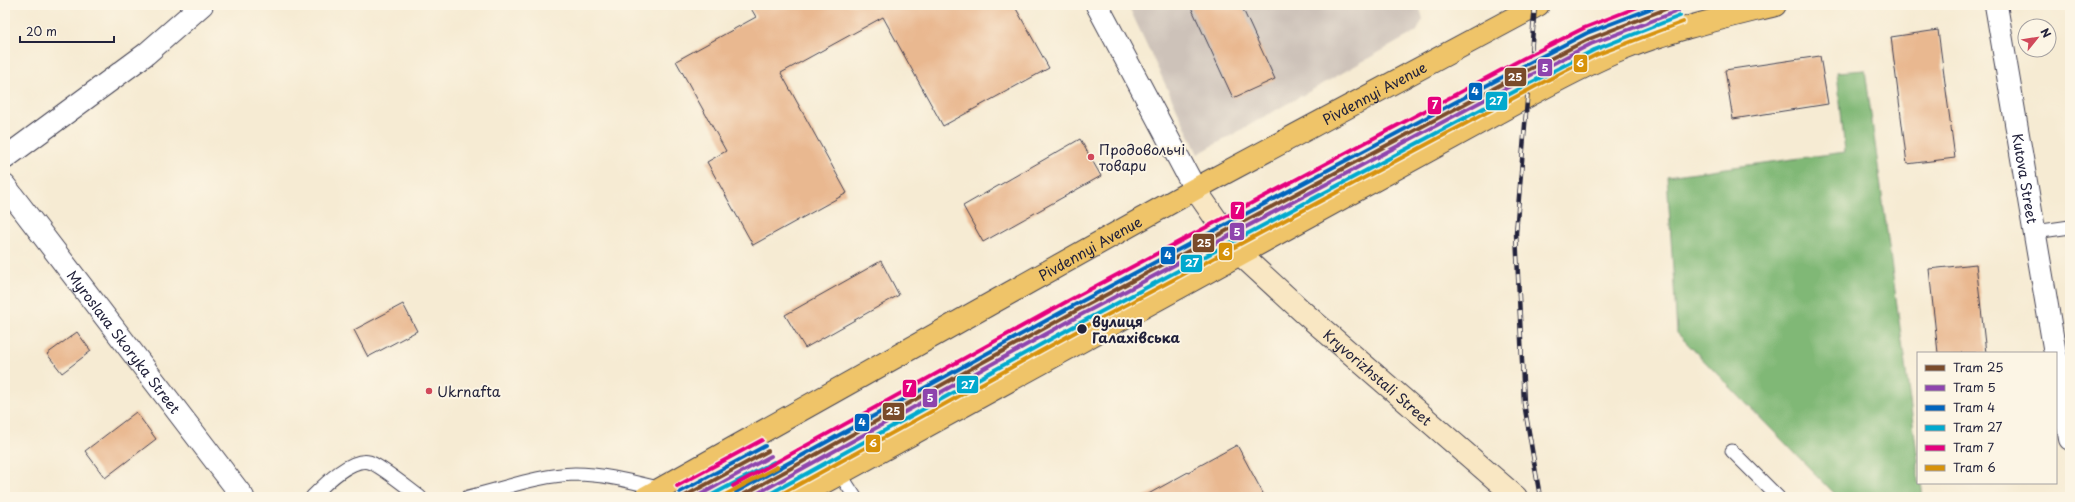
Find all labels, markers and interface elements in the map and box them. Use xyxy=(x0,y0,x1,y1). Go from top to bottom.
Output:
scale bar xyxy=(20,18,114,44)
north arrow xyxy=(2017,18,2057,58)
text: 20 m xyxy=(26,22,57,40)
text: N xyxy=(2037,25,2056,41)
line badge: 6 xyxy=(1573,54,1588,73)
text: 6 xyxy=(1576,54,1584,71)
street label: Pivdennyi Avenue xyxy=(1318,56,1431,129)
line badge: 5 xyxy=(1537,58,1553,77)
text: 5 xyxy=(1541,59,1549,76)
line badge: 25 xyxy=(1504,67,1527,87)
text: 25 xyxy=(1508,68,1522,85)
line badge: 4 xyxy=(1468,82,1483,101)
text: 4 xyxy=(1471,82,1479,99)
line badge: 27 xyxy=(1485,91,1508,111)
text: 27 xyxy=(1489,92,1504,109)
line badge: 7 xyxy=(1427,96,1442,115)
text: 7 xyxy=(1432,96,1439,113)
street label: Kutova Street xyxy=(2007,132,2043,226)
place label: Продовольчі товари xyxy=(1099,139,1185,176)
marker: Продовольчі товари xyxy=(1086,152,1096,162)
line badge: 7 xyxy=(1230,201,1245,220)
text: 7 xyxy=(1235,201,1242,218)
street label: Pivdennyi Avenue xyxy=(1034,210,1146,285)
line badge: 5 xyxy=(1229,222,1245,241)
text: 5 xyxy=(1233,223,1241,240)
line badge: 25 xyxy=(1192,233,1215,253)
text: 25 xyxy=(1197,234,1211,251)
line badge: 6 xyxy=(1218,242,1233,261)
text: 6 xyxy=(1222,243,1230,260)
line badge: 4 xyxy=(1160,246,1176,265)
text: 4 xyxy=(1164,246,1172,263)
line badge: 27 xyxy=(1180,254,1203,273)
text: 27 xyxy=(1185,254,1200,271)
street label: Myroslava Skoryka Street xyxy=(62,265,186,418)
place label: вулиця Галахівська xyxy=(1092,311,1180,348)
marker: вулиця Галахівська xyxy=(1075,322,1089,336)
street label: Kryvorizhstali Street xyxy=(1319,324,1437,430)
legend xyxy=(1917,352,2057,484)
text: Tram 25 xyxy=(1953,358,2004,376)
line badge: 27 xyxy=(956,375,979,394)
text: 27 xyxy=(961,376,976,393)
text: Tram 5 xyxy=(1953,378,1996,396)
line badge: 7 xyxy=(902,379,917,398)
text: 7 xyxy=(906,379,913,396)
place label: Ukrnafta xyxy=(437,381,501,402)
marker: Ukrnafta xyxy=(424,386,434,396)
line badge: 5 xyxy=(922,388,938,408)
text: 5 xyxy=(926,389,934,406)
text: Tram 4 xyxy=(1953,398,1995,416)
line badge: 25 xyxy=(882,402,905,421)
text: 25 xyxy=(886,402,900,419)
line badge: 4 xyxy=(854,413,870,432)
text: 4 xyxy=(858,413,866,430)
text: Tram 27 xyxy=(1953,418,2003,436)
line badge: 6 xyxy=(865,434,881,453)
text: 6 xyxy=(869,434,877,451)
text: Tram 7 xyxy=(1953,438,1994,456)
text: Tram 6 xyxy=(1953,458,1996,476)

